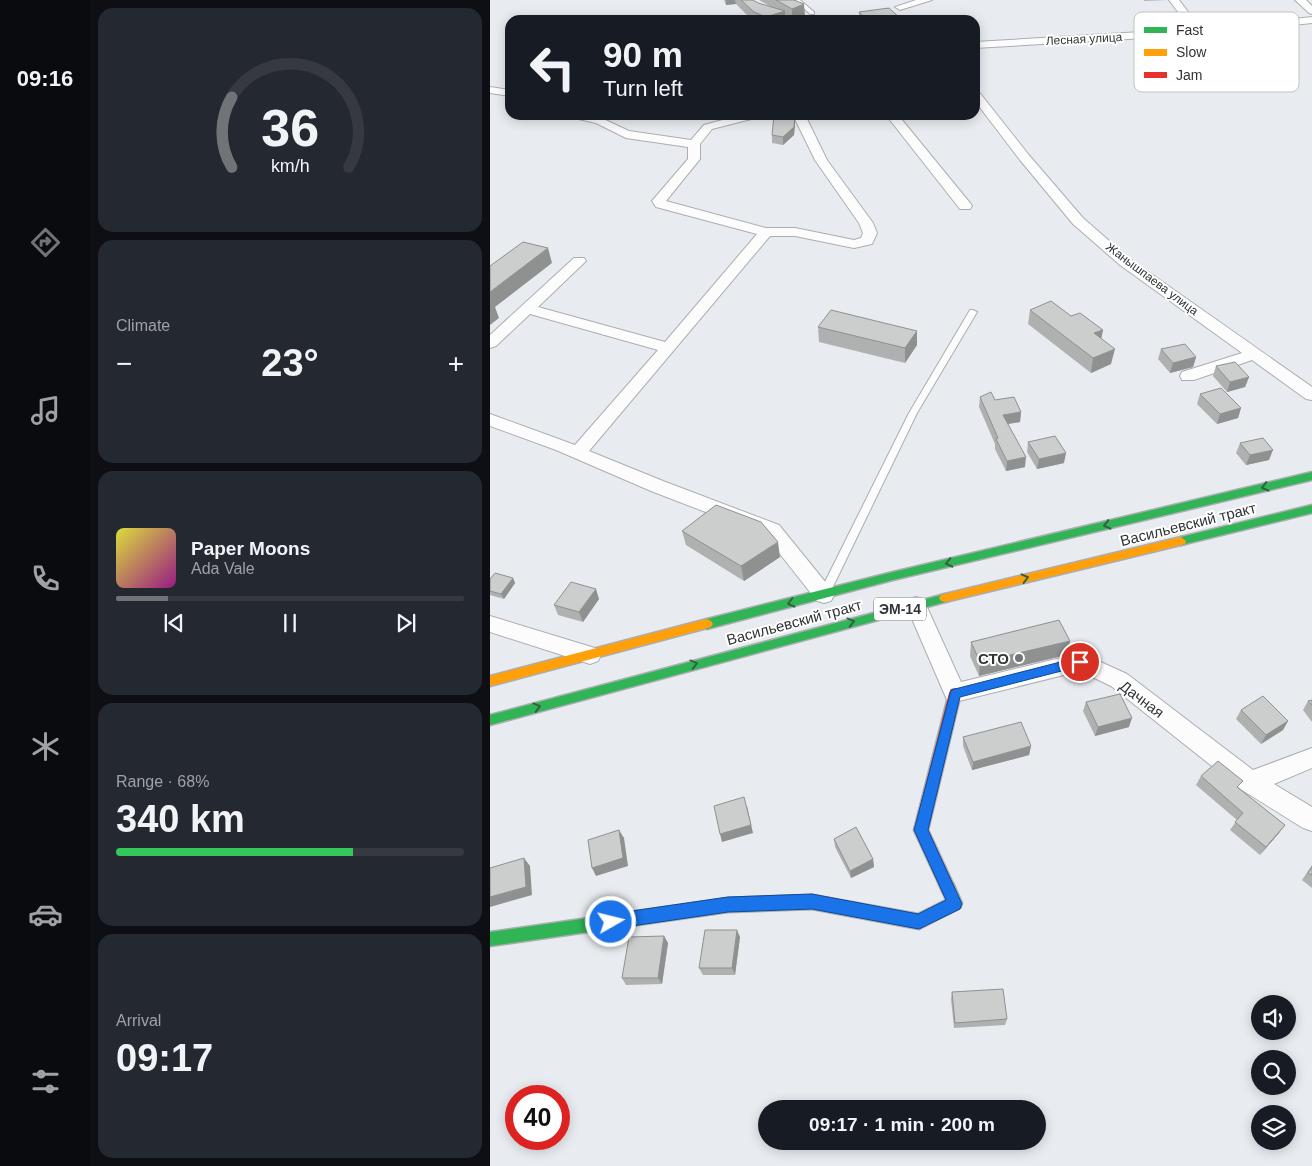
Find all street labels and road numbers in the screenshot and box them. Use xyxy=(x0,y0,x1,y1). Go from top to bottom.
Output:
street label: Лесная улица xyxy=(1045,30,1123,48)
street label: Жанышпаева улица xyxy=(1103,240,1201,318)
street label: Васильевский тракт xyxy=(1118,499,1258,549)
street label: Васильевский тракт xyxy=(725,596,863,648)
road number: ЭМ-14 xyxy=(874,598,926,620)
street label: Дачная xyxy=(1117,677,1167,721)

